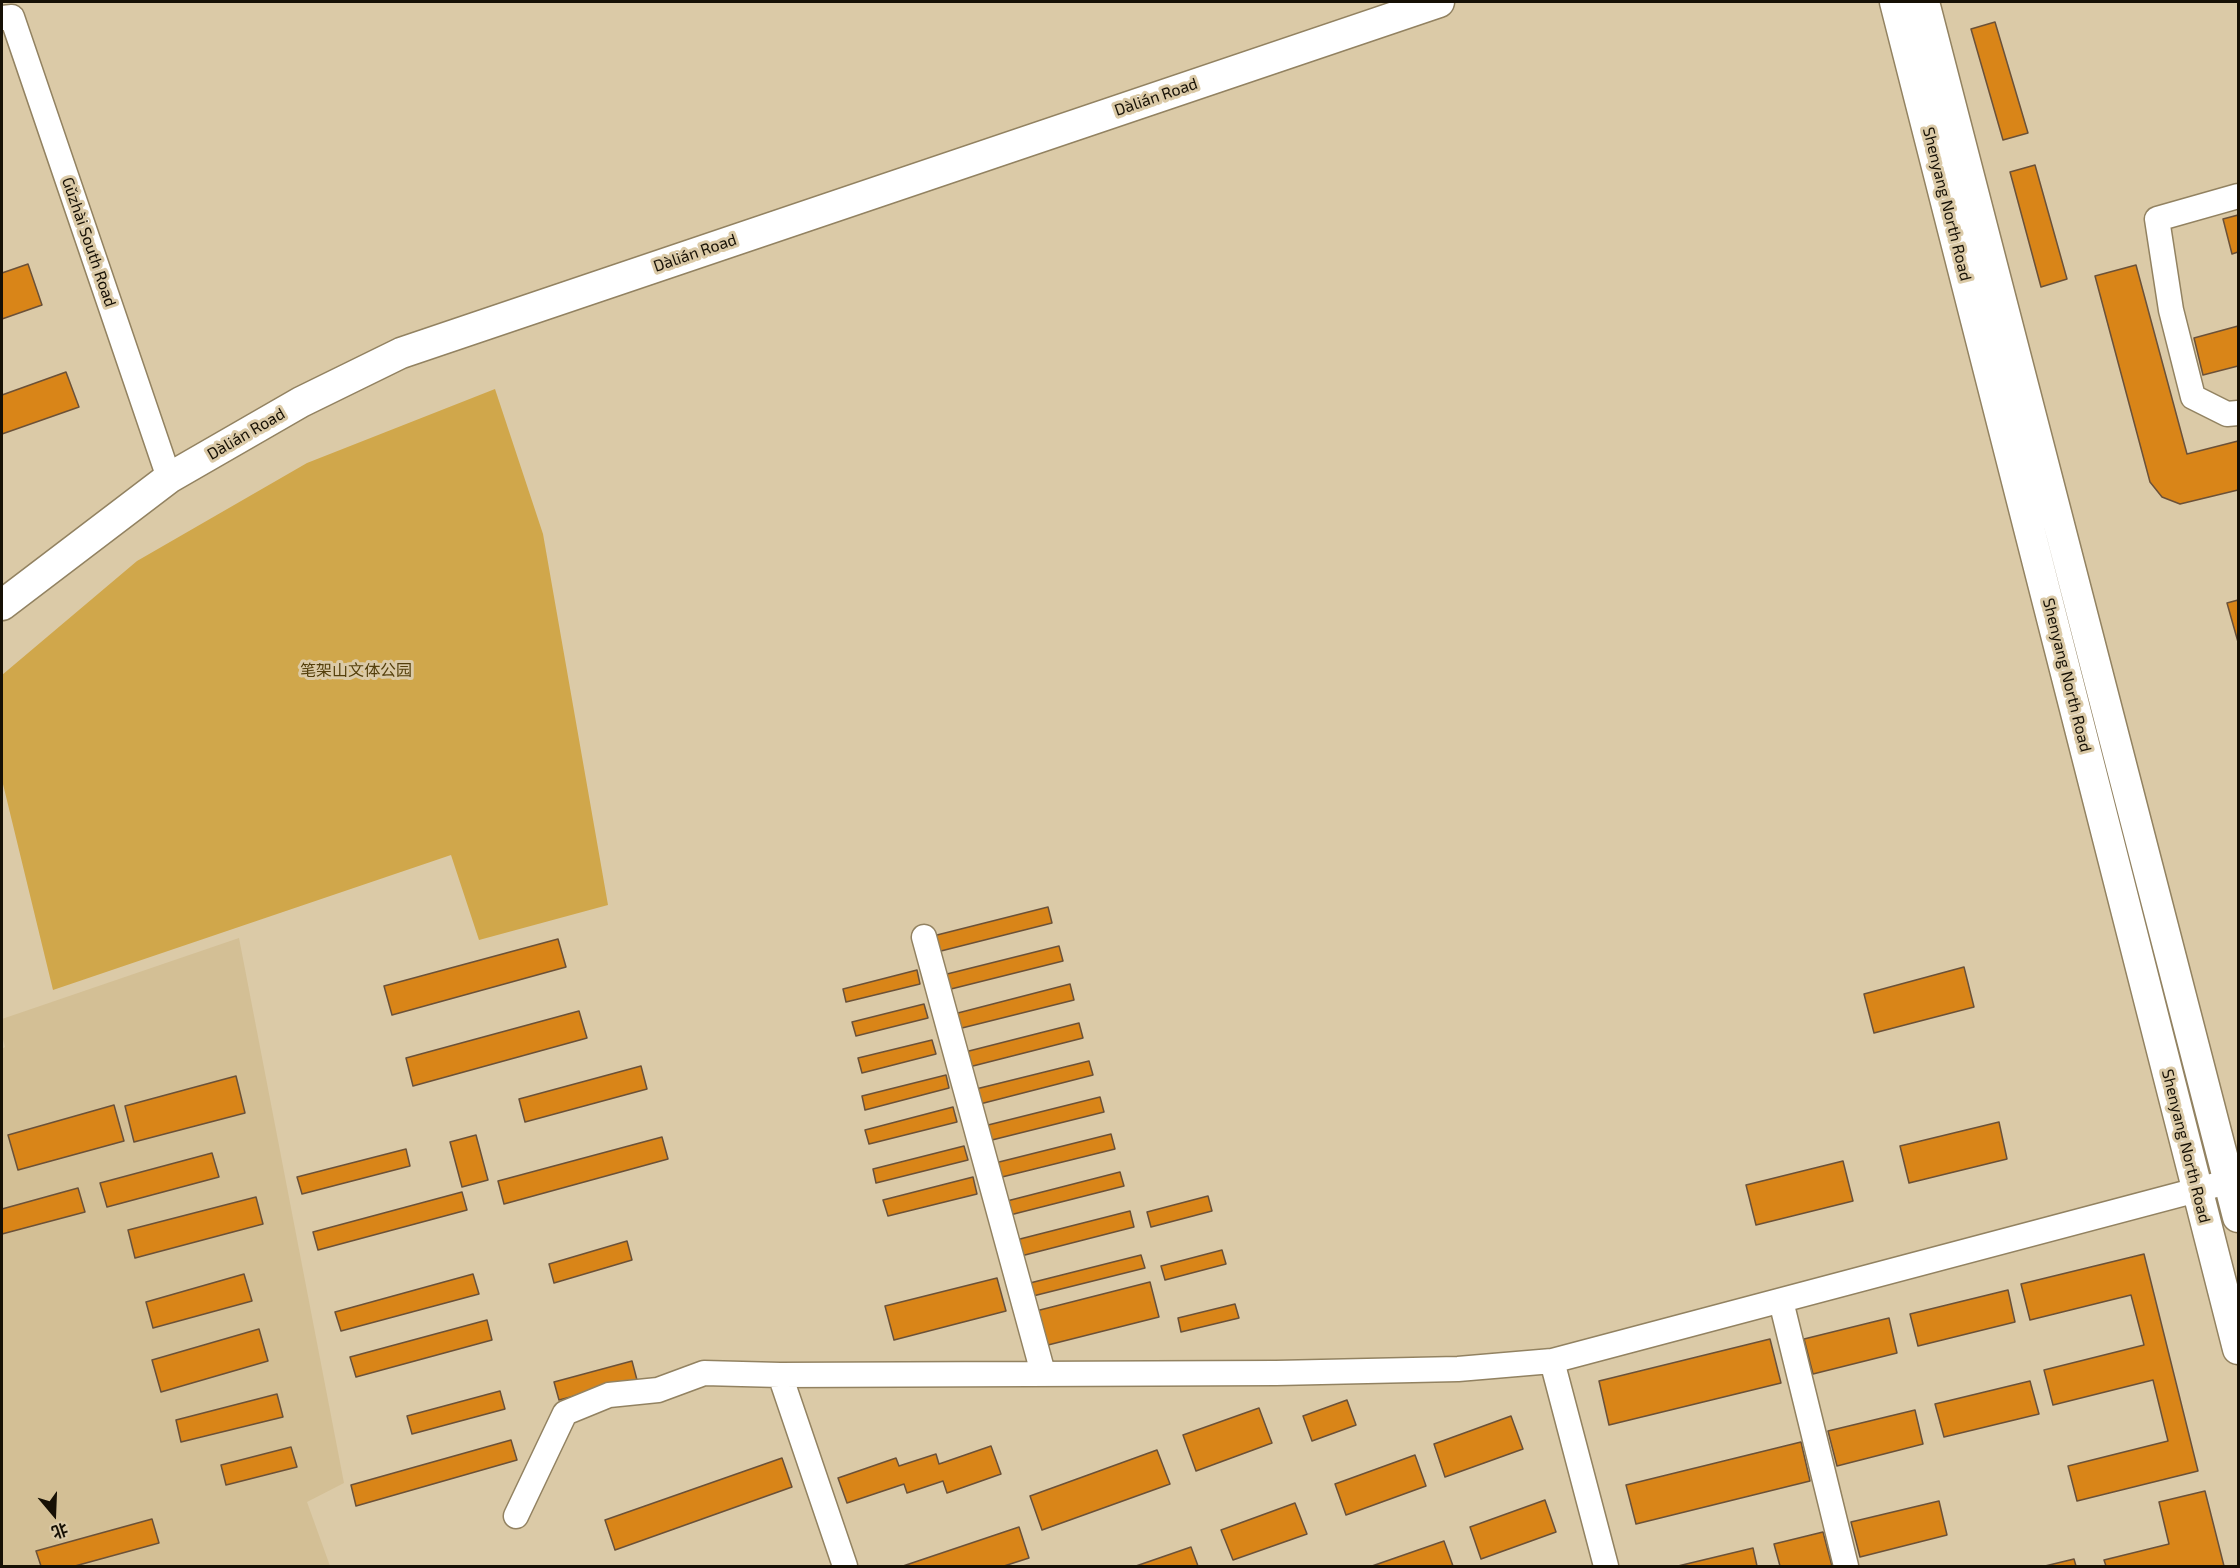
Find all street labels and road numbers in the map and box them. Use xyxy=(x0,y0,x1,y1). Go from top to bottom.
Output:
street label: Dàlián Road xyxy=(1112,74,1200,120)
street label: Shenyang North Road xyxy=(1919,125,1975,283)
street label: Gǔzhài South Road xyxy=(58,175,120,309)
street label: Dàlián Road xyxy=(651,230,739,276)
street label: Dàlián Road xyxy=(204,404,288,464)
street label: Shenyang North Road xyxy=(2039,596,2095,754)
street label: Shenyang North Road xyxy=(2158,1067,2214,1225)

